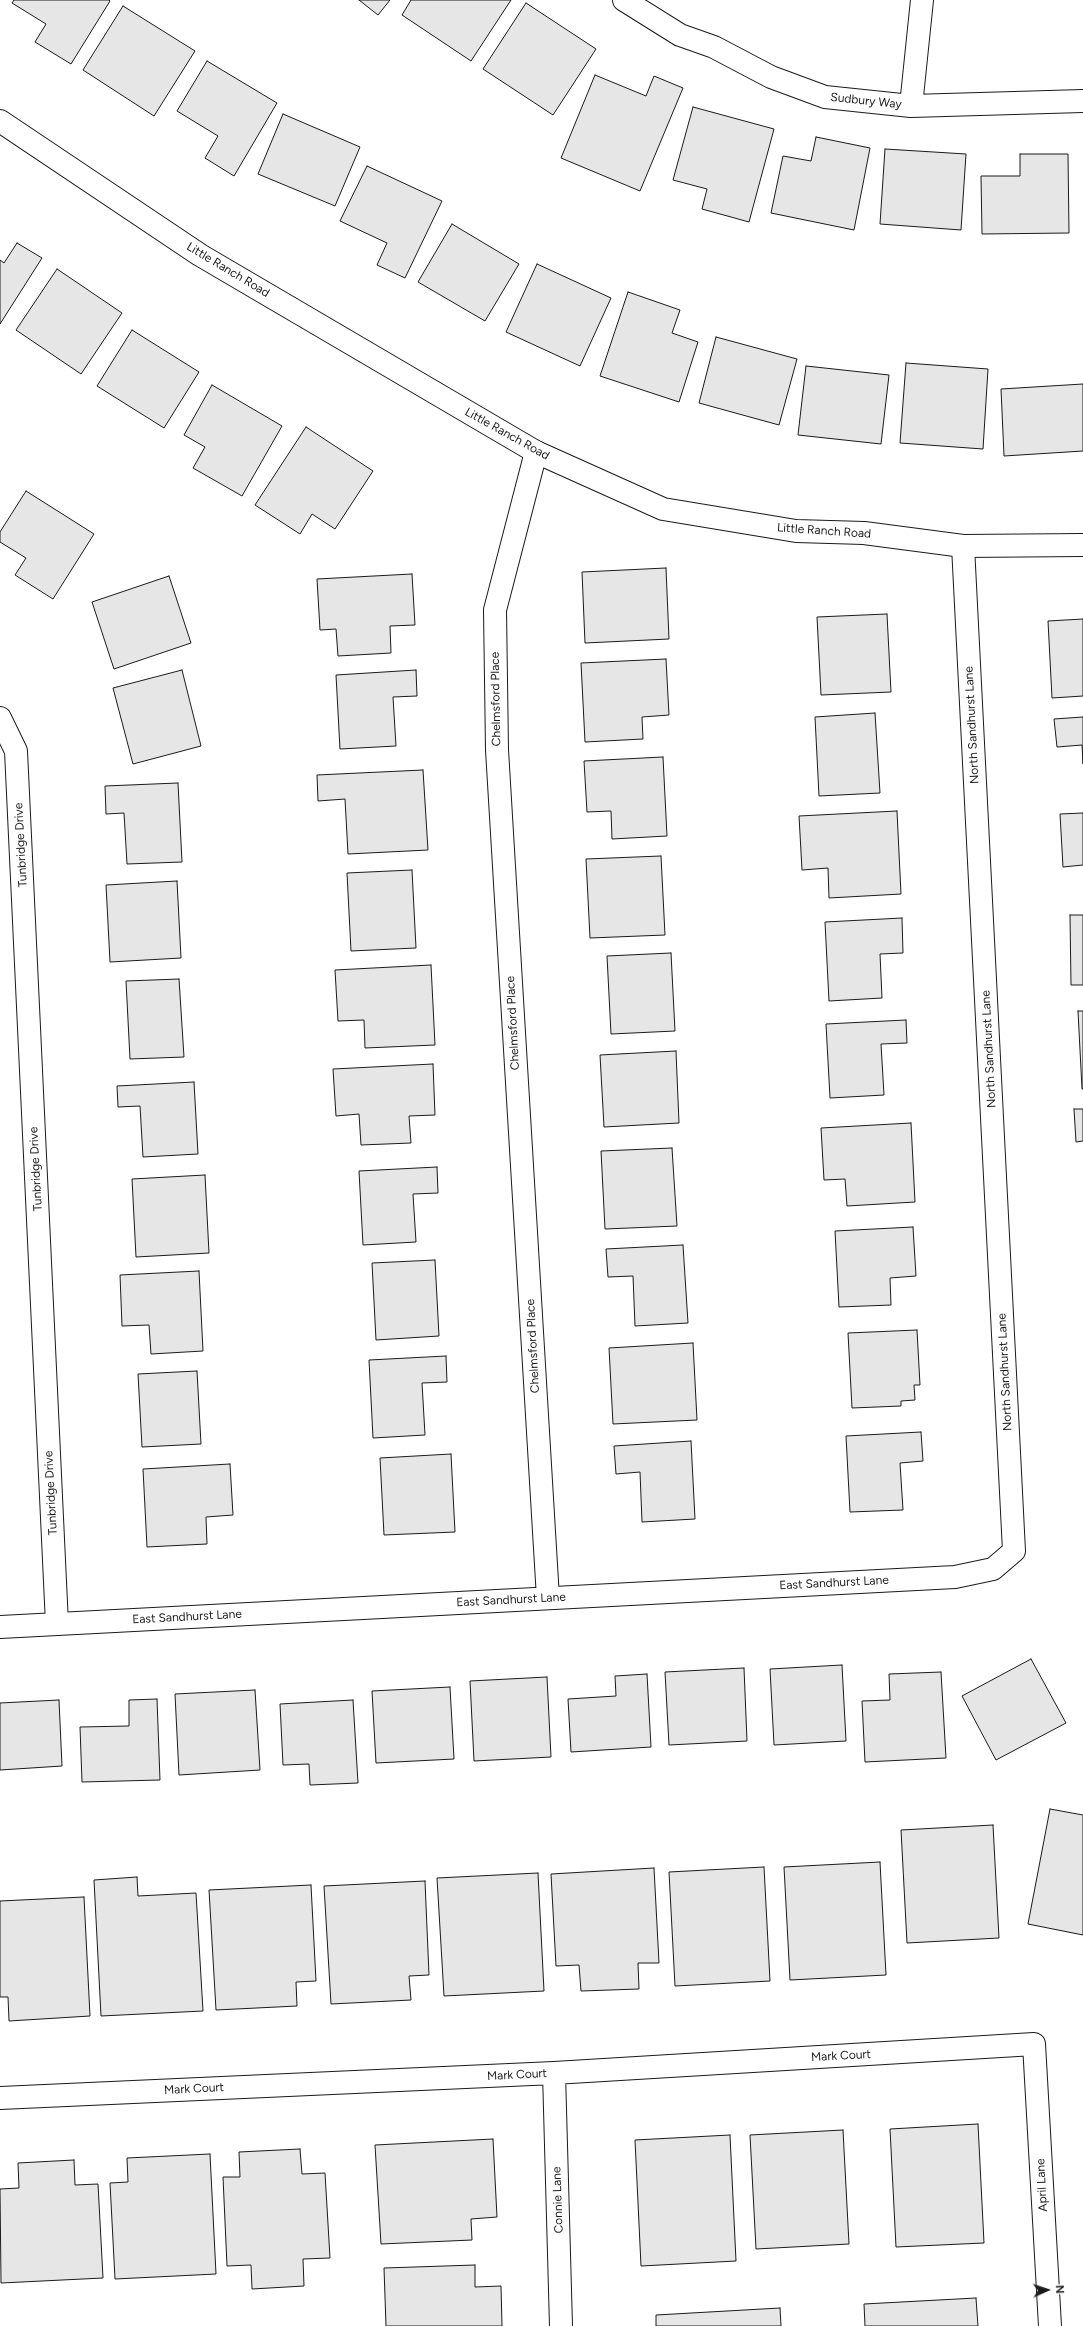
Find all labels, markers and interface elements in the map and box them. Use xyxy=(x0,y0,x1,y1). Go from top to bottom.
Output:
street label: Sudbury Way xyxy=(830,90,902,112)
street label: Little Ranch Road xyxy=(184,240,272,300)
street label: Little Ranch Road xyxy=(462,405,552,463)
street label: Little Ranch Road xyxy=(776,521,872,541)
street label: Chelmsford Place xyxy=(488,652,504,746)
street label: North Sandhurst Lane xyxy=(962,666,982,784)
street label: Tunbridge Drive xyxy=(12,802,30,888)
street label: Chelmsford Place xyxy=(503,975,523,1071)
street label: North Sandhurst Lane xyxy=(979,990,999,1108)
street label: Tunbridge Drive xyxy=(27,1126,45,1212)
street label: Chelmsford Place xyxy=(523,1298,543,1394)
street label: North Sandhurst Lane xyxy=(995,1313,1015,1431)
street label: Tunbridge Drive xyxy=(42,1450,60,1536)
street label: East Sandhurst Lane xyxy=(779,1573,889,1593)
street label: East Sandhurst Lane xyxy=(456,1590,566,1610)
street label: East Sandhurst Lane xyxy=(132,1607,242,1627)
street label: Mark Court xyxy=(811,2047,871,2065)
street label: Mark Court xyxy=(487,2066,547,2084)
street label: Mark Court xyxy=(164,2080,224,2098)
street label: April Lane xyxy=(1033,2158,1051,2212)
street label: Connie Lane xyxy=(550,2166,566,2234)
north arrow xyxy=(1027,2270,1067,2310)
text: N xyxy=(1053,2285,1066,2294)

